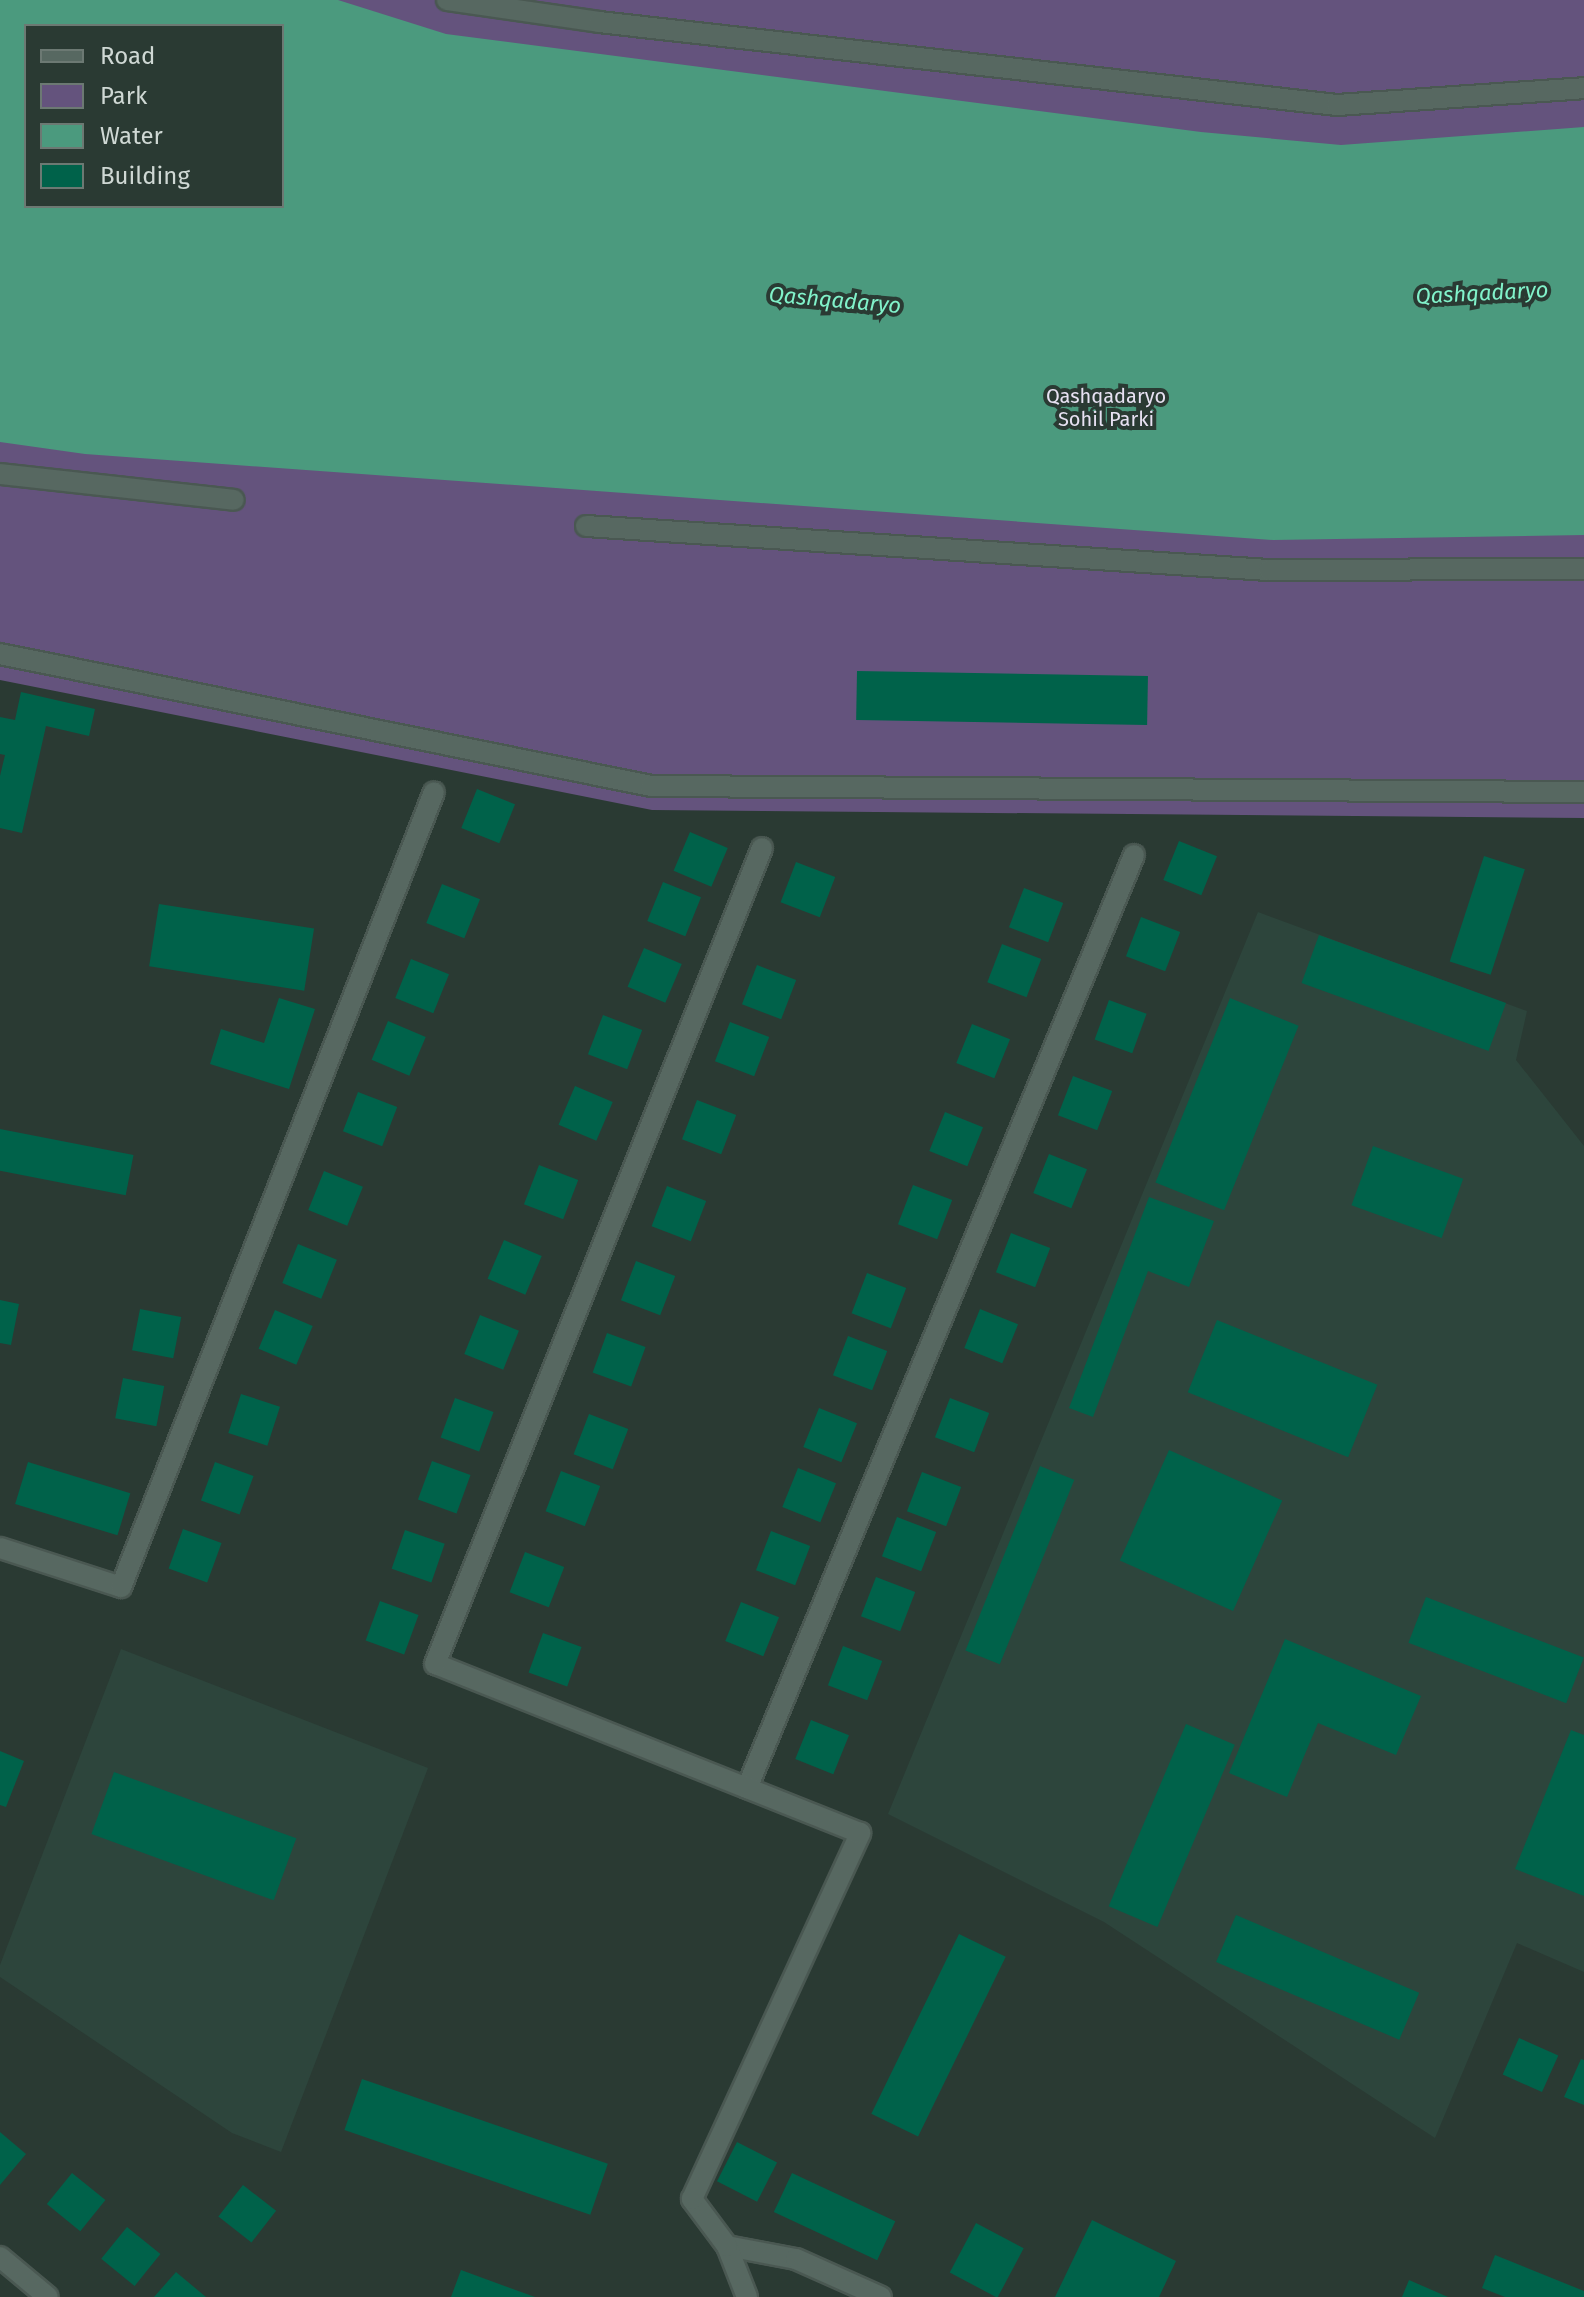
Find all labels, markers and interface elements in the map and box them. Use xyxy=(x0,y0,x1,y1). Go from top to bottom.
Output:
legend xyxy=(24,24,284,208)
text: Road xyxy=(100,42,155,70)
text: Park xyxy=(100,82,147,110)
text: Water xyxy=(100,122,163,150)
text: Building xyxy=(100,162,190,190)
water label: Qashqadaryo xyxy=(1415,276,1549,310)
water label: Qashqadaryo xyxy=(768,281,902,319)
park label: Qashqadaryo Sohil Parki xyxy=(1046,384,1166,431)

